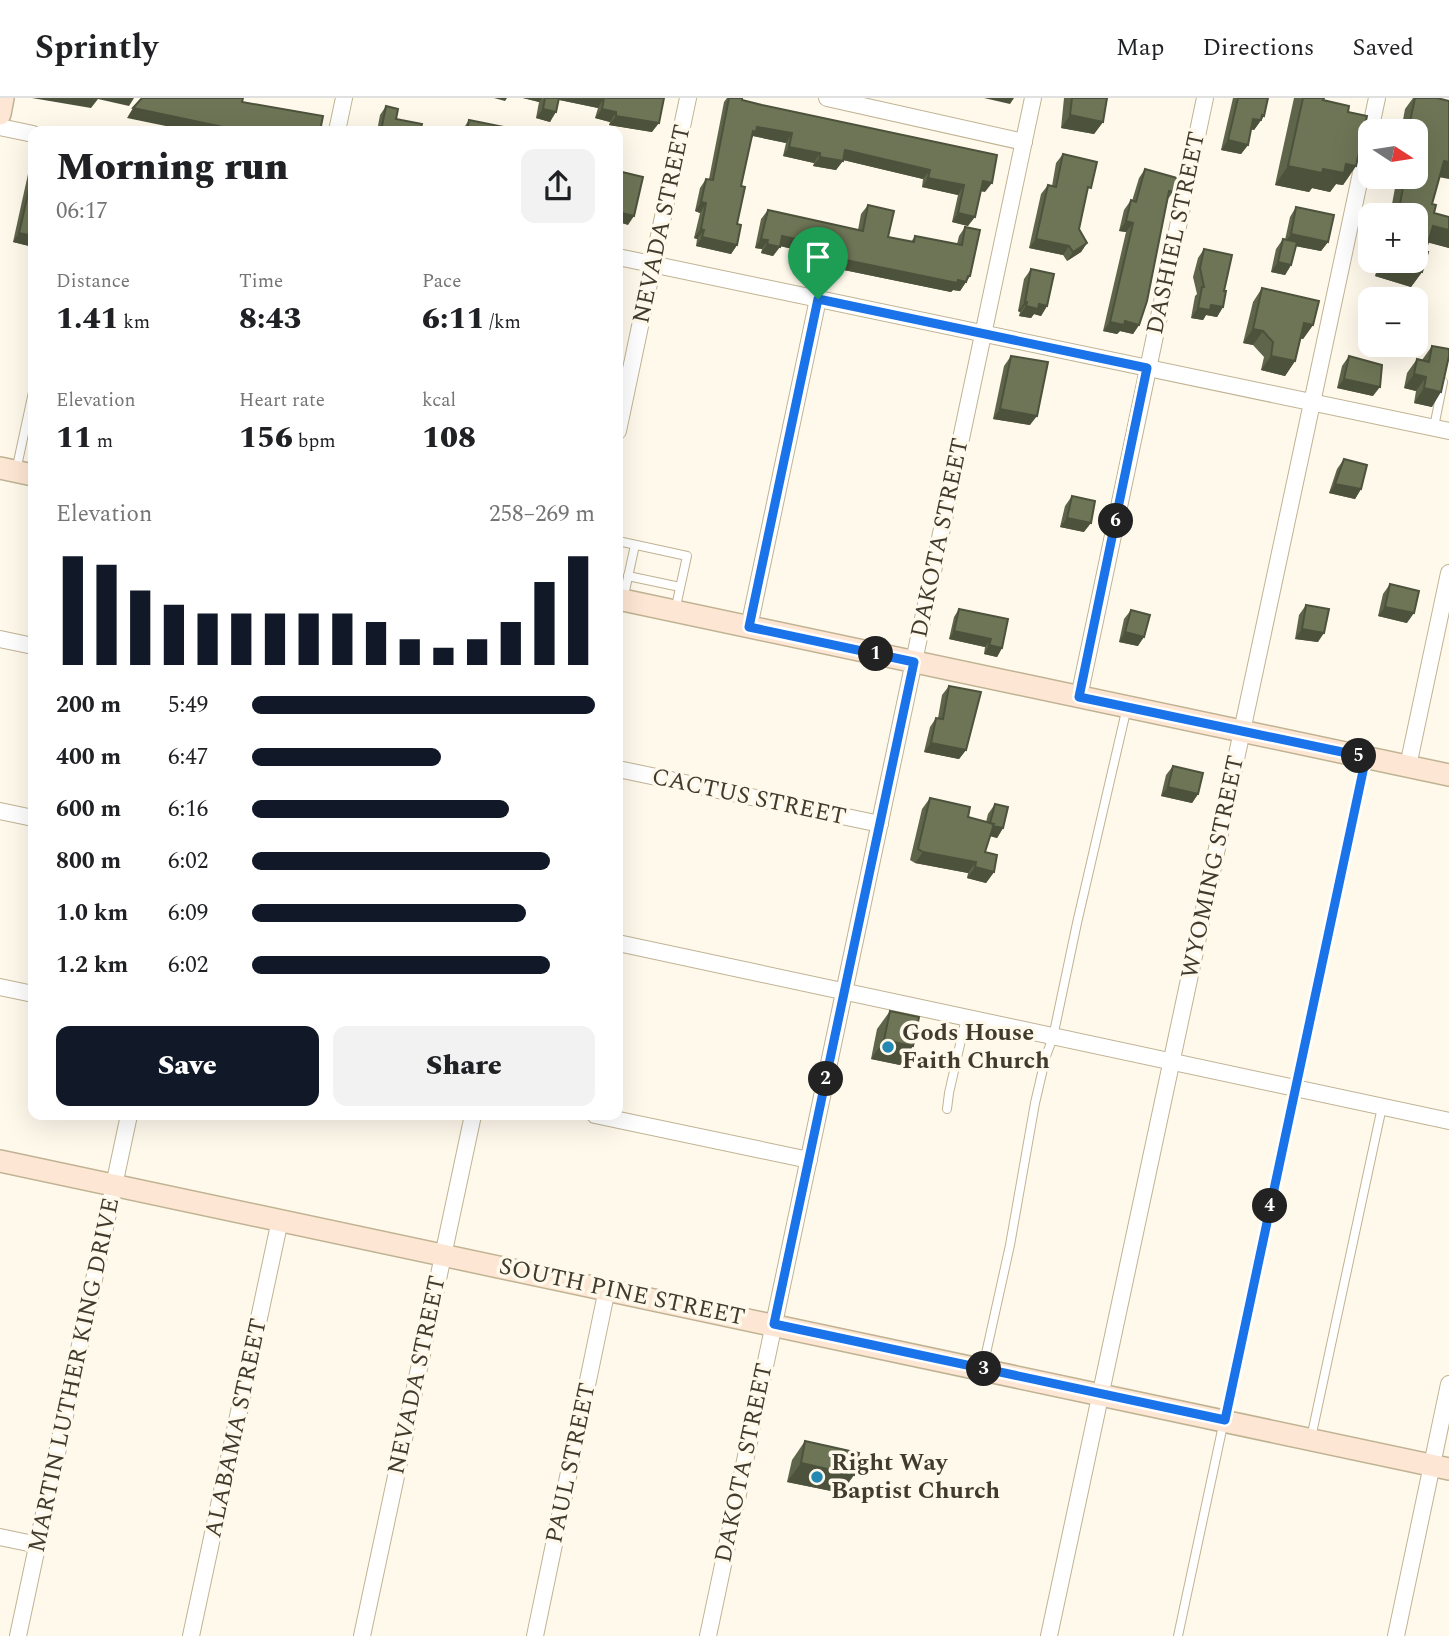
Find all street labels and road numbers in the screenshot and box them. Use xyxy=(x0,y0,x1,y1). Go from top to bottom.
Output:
street label: NEVADA STREET xyxy=(623,121,701,327)
street label: DASHIEL STREET xyxy=(1137,128,1215,338)
street label: DAKOTA STREET xyxy=(901,435,979,641)
street label: WYOMING STREET xyxy=(1172,752,1254,982)
street label: CACTUS STREET xyxy=(649,759,849,835)
street label: MARTIN LUTHER KING DRIVE xyxy=(19,1194,129,1556)
street label: SOUTH PINE STREET xyxy=(496,1248,748,1336)
street label: NEVADA STREET xyxy=(378,1272,456,1478)
street label: ALABAMA STREET xyxy=(195,1315,277,1541)
street label: DAKOTA STREET xyxy=(705,1360,783,1566)
street label: PAUL STREET xyxy=(536,1379,606,1547)

